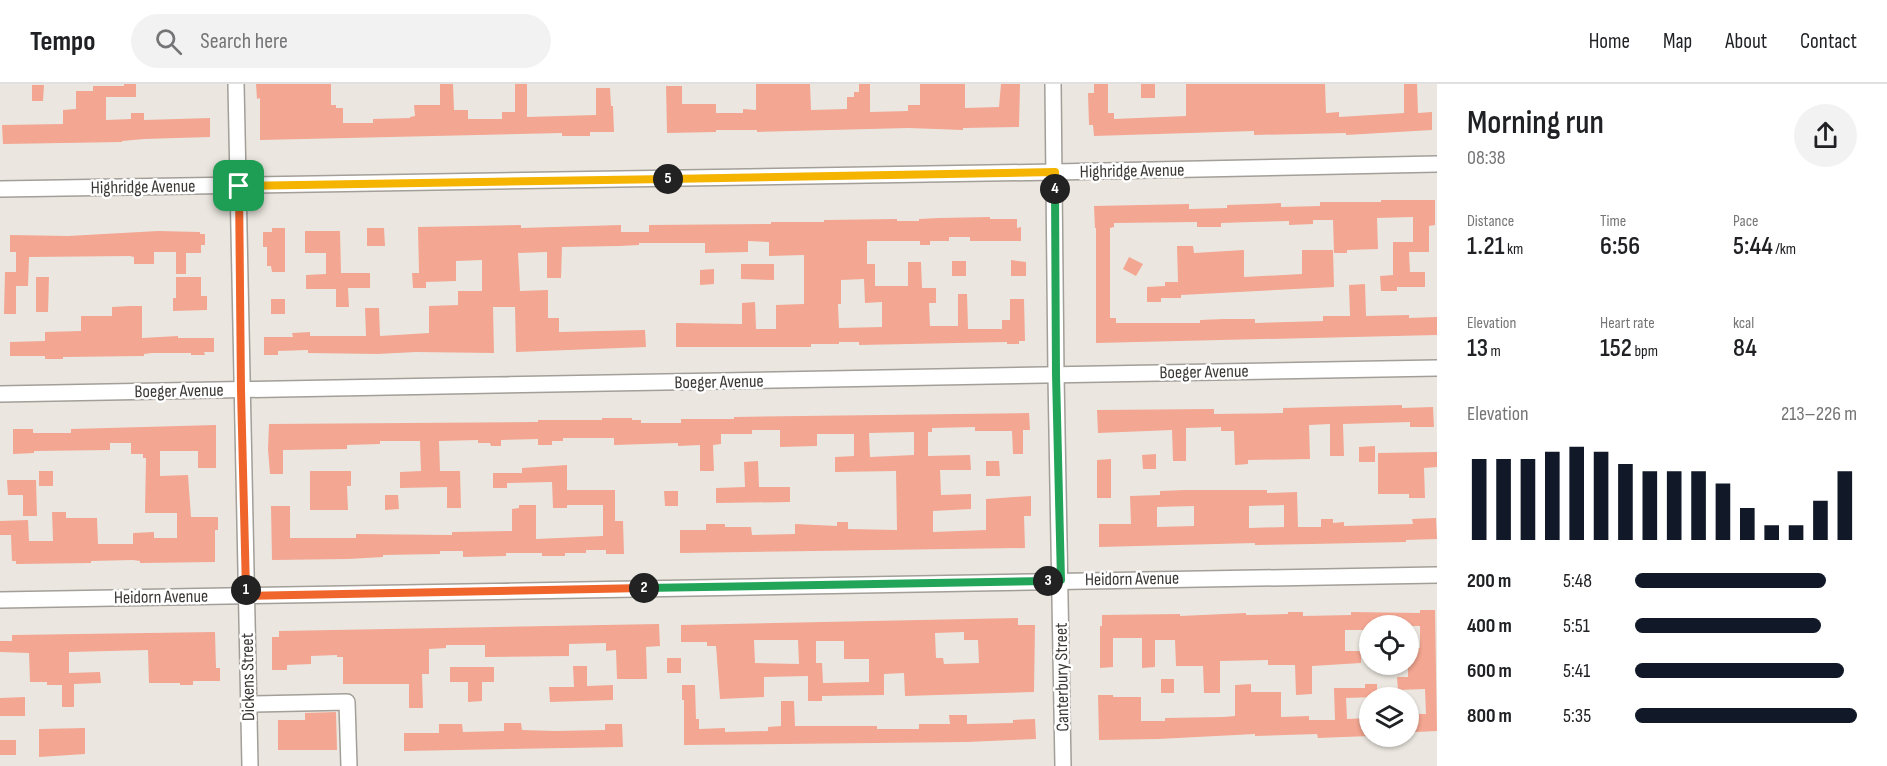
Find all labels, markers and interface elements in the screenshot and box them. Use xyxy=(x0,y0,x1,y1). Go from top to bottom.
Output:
search box xyxy=(131,14,551,68)
text: Tempo xyxy=(30,25,95,58)
icon: search xyxy=(152,25,185,58)
text: Search here xyxy=(200,28,288,55)
text: Home xyxy=(1589,29,1630,54)
text: Map xyxy=(1663,29,1692,54)
text: About xyxy=(1725,29,1767,54)
text: Contact xyxy=(1800,29,1857,54)
text: Morning run xyxy=(1467,103,1604,143)
button: share xyxy=(1794,104,1857,167)
text: 08:38 xyxy=(1467,146,1506,170)
pin xyxy=(213,160,264,211)
street label: Highridge Avenue xyxy=(1080,160,1184,182)
pin: 5 xyxy=(653,164,683,194)
icon: arrive xyxy=(222,169,255,202)
text: 5 xyxy=(664,169,672,188)
pin: 4 xyxy=(1040,174,1070,204)
street label: Highridge Avenue xyxy=(91,176,195,198)
text: 4 xyxy=(1051,179,1059,198)
text: Distance xyxy=(1467,212,1514,231)
text: Time xyxy=(1600,212,1626,231)
text: Pace xyxy=(1733,212,1758,231)
text: 1.21 xyxy=(1467,231,1504,262)
text: 6:56 xyxy=(1600,231,1640,262)
text: 5:44 xyxy=(1733,231,1773,262)
text: km xyxy=(1504,240,1523,259)
text: /km xyxy=(1773,240,1796,259)
text: Elevation xyxy=(1467,314,1516,333)
text: Heart rate xyxy=(1600,314,1655,333)
text: kcal xyxy=(1733,314,1754,333)
text: 13 xyxy=(1467,333,1488,364)
text: 152 xyxy=(1600,333,1632,364)
text: 84 xyxy=(1733,333,1757,364)
text: m xyxy=(1488,342,1501,361)
text: bpm xyxy=(1632,342,1658,361)
street label: Boeger Avenue xyxy=(1159,361,1249,383)
street label: Boeger Avenue xyxy=(674,371,764,393)
street label: Boeger Avenue xyxy=(134,380,224,402)
text: Elevation xyxy=(1467,402,1529,426)
text: 213–226 m xyxy=(1781,402,1857,426)
pin: 3 xyxy=(1033,566,1063,596)
street label: Heidorn Avenue xyxy=(1085,568,1179,590)
text: 200 m xyxy=(1467,569,1511,593)
text: 5:48 xyxy=(1563,569,1592,593)
text: 3 xyxy=(1044,571,1052,590)
pin: 2 xyxy=(629,573,659,603)
pin: 1 xyxy=(231,575,261,605)
text: 2 xyxy=(640,578,648,597)
text: 1 xyxy=(243,580,249,599)
street label: Heidorn Avenue xyxy=(114,586,208,608)
text: 400 m xyxy=(1467,614,1512,638)
text: 5:51 xyxy=(1563,614,1590,638)
map controls xyxy=(1359,615,1419,747)
button: locate xyxy=(1359,615,1419,675)
street label: Canterbury Street xyxy=(1051,622,1073,732)
street label: Dickens Street xyxy=(237,632,259,721)
text: 600 m xyxy=(1467,659,1512,683)
text: 5:41 xyxy=(1563,659,1590,683)
button: layers xyxy=(1359,687,1419,747)
text: 800 m xyxy=(1467,704,1512,728)
text: 5:35 xyxy=(1563,704,1591,728)

